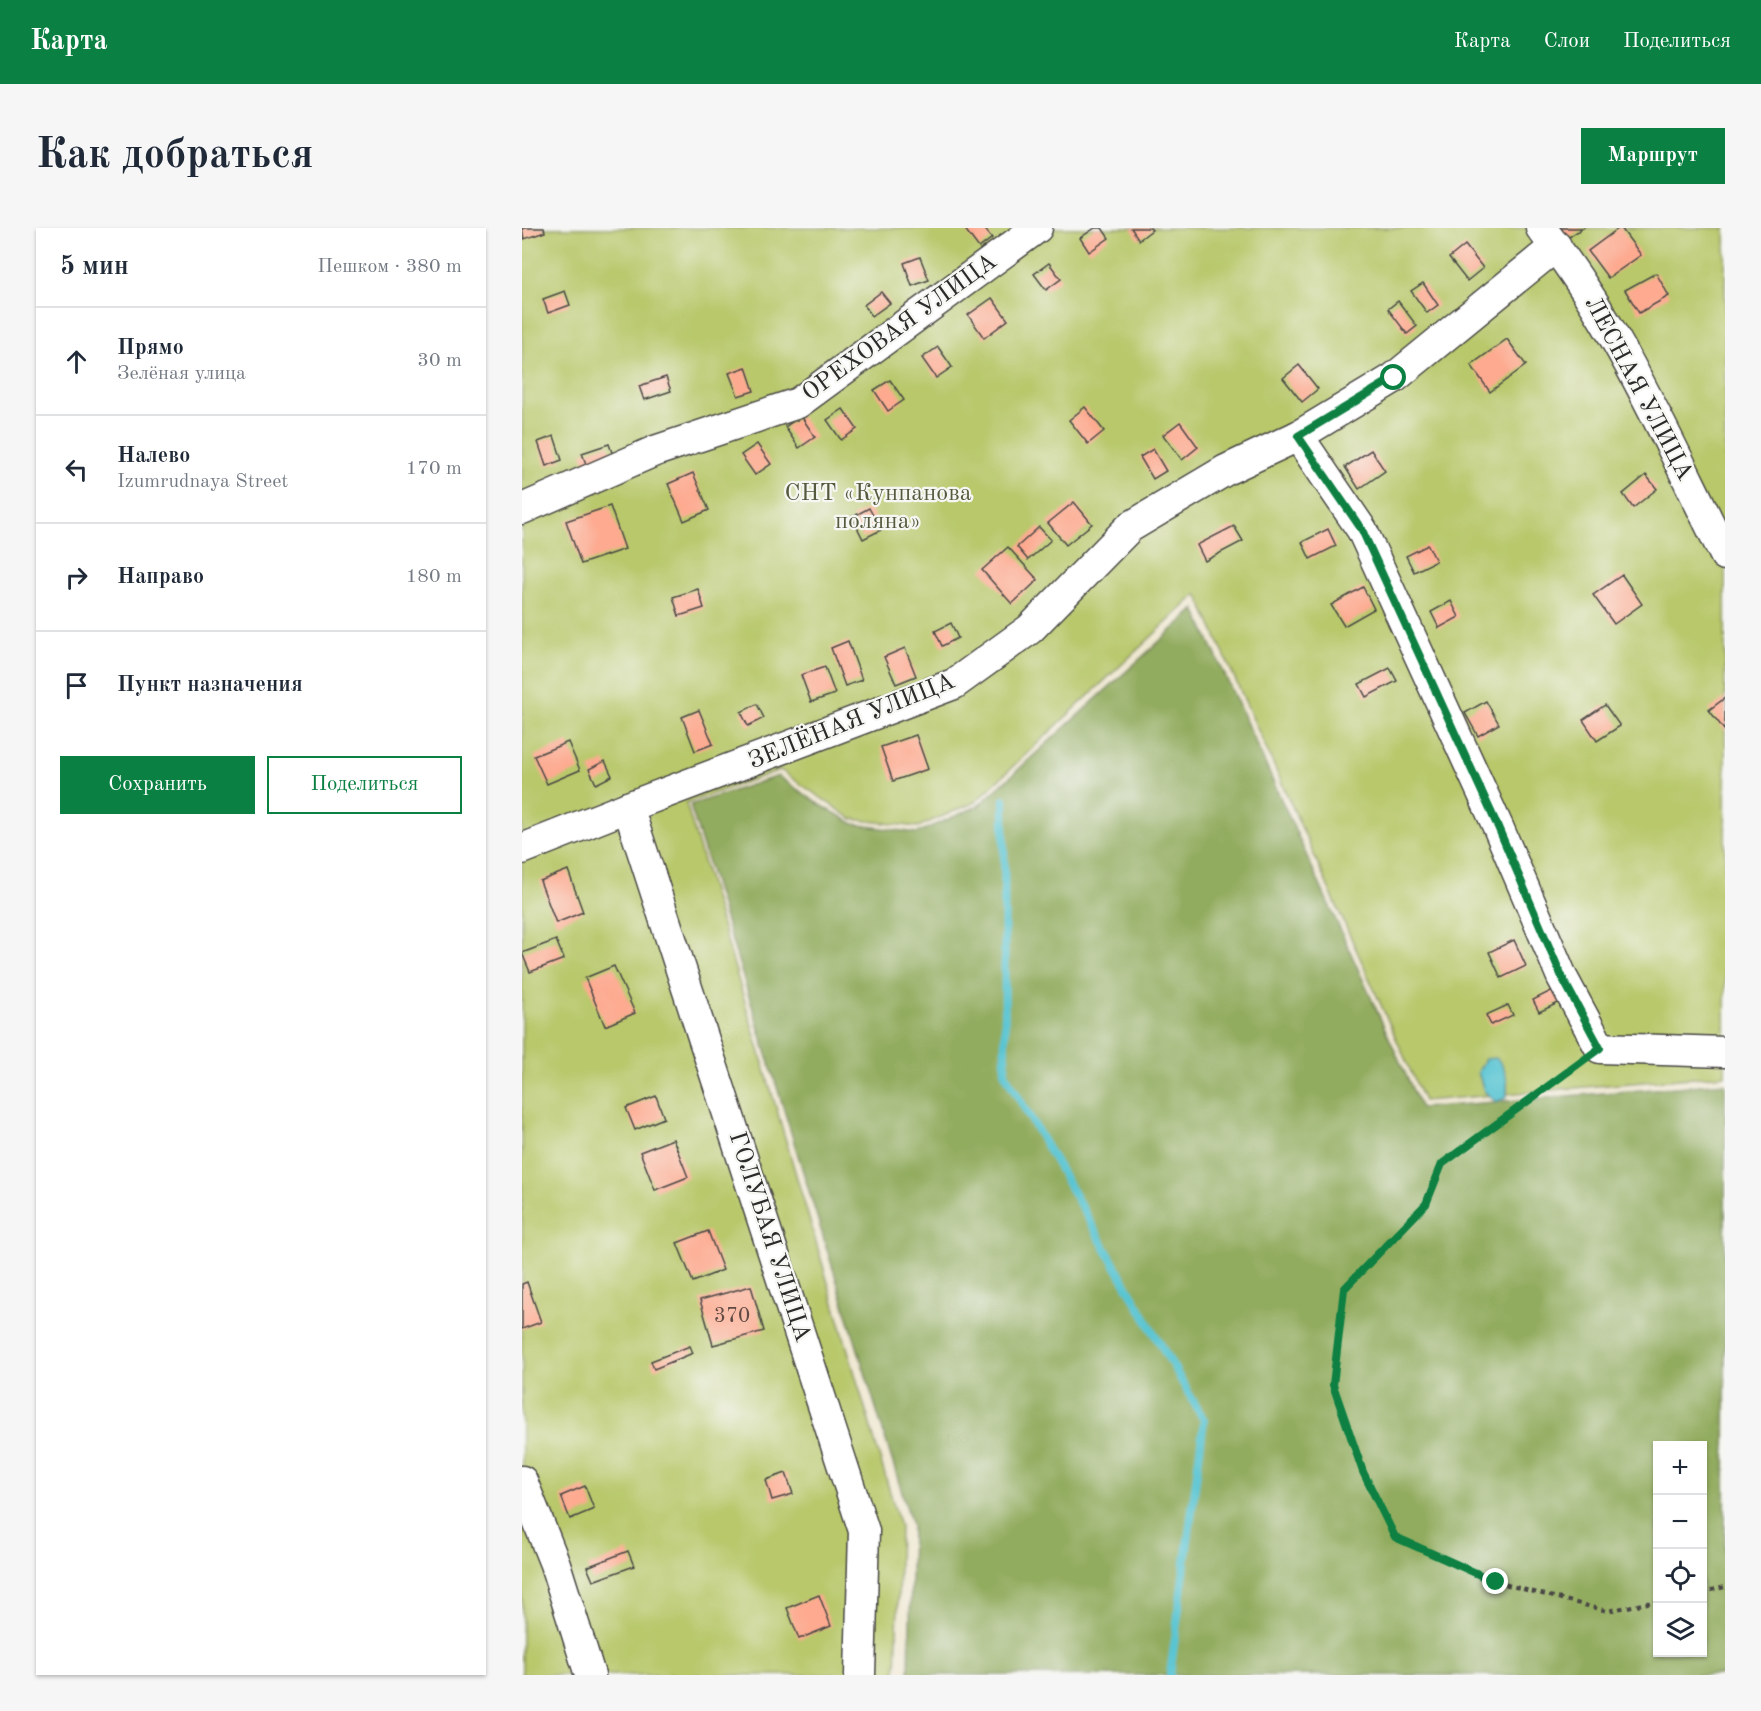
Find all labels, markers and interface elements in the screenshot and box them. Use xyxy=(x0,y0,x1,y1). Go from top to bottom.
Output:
text: Карта xyxy=(30,28,108,56)
text: Карта xyxy=(1454,31,1511,52)
text: Слои xyxy=(1544,31,1590,52)
text: Поделиться xyxy=(1623,31,1731,52)
button: Маршрут xyxy=(1581,128,1725,184)
text: Как добраться xyxy=(36,135,313,177)
street label: ОРЕХОВАЯ УЛИЦА xyxy=(798,250,1002,406)
text: 5 мин xyxy=(60,254,129,280)
text: Пешком · 380 m xyxy=(317,257,462,277)
street label: ЛЕСНАЯ УЛИЦА xyxy=(1579,293,1697,485)
text: Прямо xyxy=(117,337,184,359)
icon: ahead xyxy=(60,345,93,378)
text: 30 m xyxy=(417,351,462,371)
text: Зелёная улица xyxy=(117,364,246,384)
route start xyxy=(1380,364,1406,390)
text: Налево xyxy=(117,445,190,467)
icon: left xyxy=(60,453,93,486)
text: 170 m xyxy=(406,459,462,479)
text: Izumrudnaya Street xyxy=(117,472,288,492)
park label: СНТ «Кунпанова поляна» xyxy=(784,482,972,534)
icon: right xyxy=(60,561,93,594)
text: Направо xyxy=(117,566,204,588)
text: 180 m xyxy=(406,567,462,587)
street label: ЗЕЛЁНАЯ УЛИЦА xyxy=(744,667,958,774)
icon: arrive xyxy=(60,669,93,702)
text: Пункт назначения xyxy=(117,674,303,696)
button: Сохранить xyxy=(60,756,255,814)
button: Поделиться xyxy=(267,756,462,814)
street label: ГОЛУБАЯ УЛИЦА xyxy=(724,1129,814,1345)
house number: 370 xyxy=(714,1306,750,1327)
map controls xyxy=(1653,1441,1707,1657)
button: + xyxy=(1653,1441,1707,1495)
button: − xyxy=(1653,1495,1707,1549)
button: locate xyxy=(1653,1549,1707,1603)
route end xyxy=(1482,1568,1508,1594)
button: layers xyxy=(1653,1603,1707,1657)

